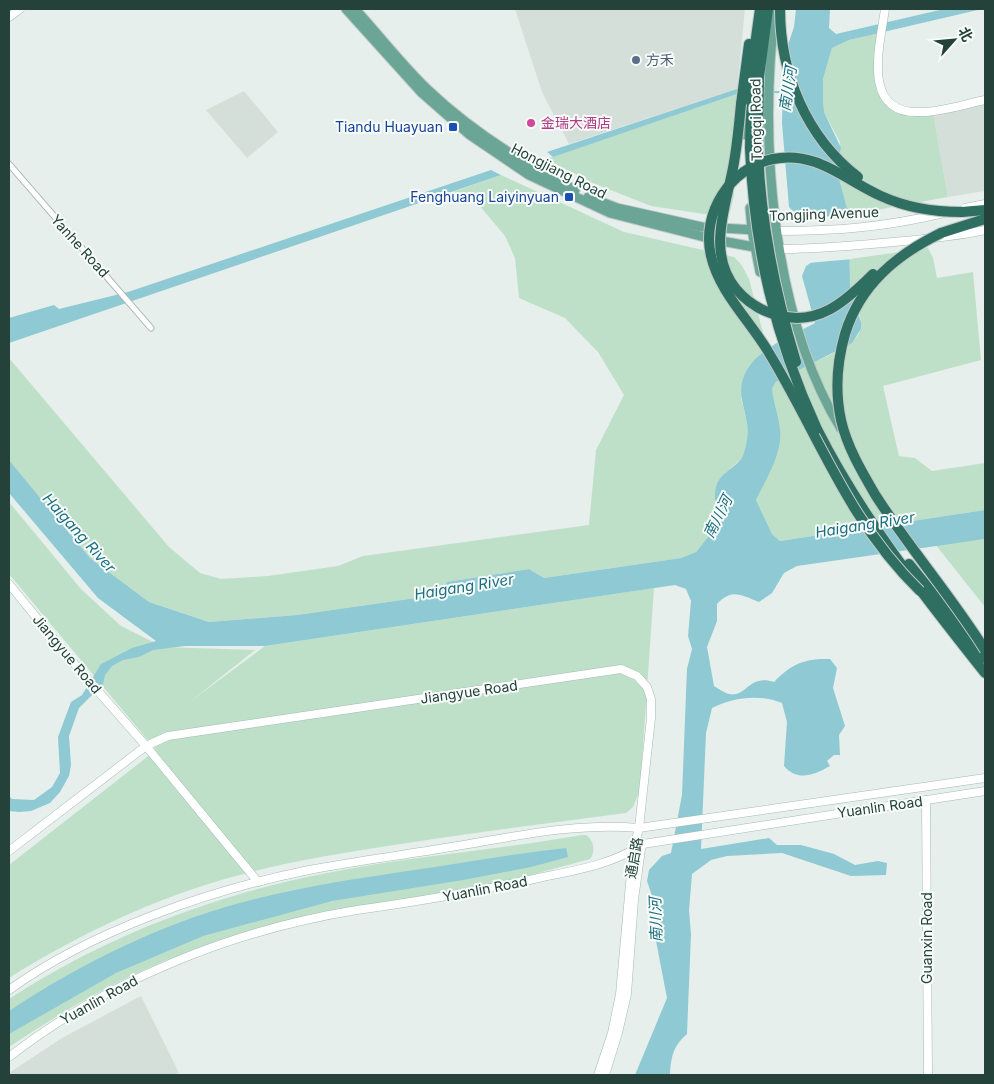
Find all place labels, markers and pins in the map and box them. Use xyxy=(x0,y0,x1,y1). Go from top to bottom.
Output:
place label: 方禾 xyxy=(646,51,674,68)
marker: 方禾 xyxy=(630,54,642,66)
place label: 金瑞大酒店 xyxy=(541,114,611,131)
marker: 金瑞大酒店 xyxy=(525,117,537,129)
place label: Tiandu Huayuan xyxy=(335,118,443,135)
marker: Tiandu Huayuan xyxy=(447,121,459,133)
place label: Fenghuang Laiyinyuan xyxy=(410,188,559,205)
marker: Fenghuang Laiyinyuan xyxy=(563,191,575,203)

